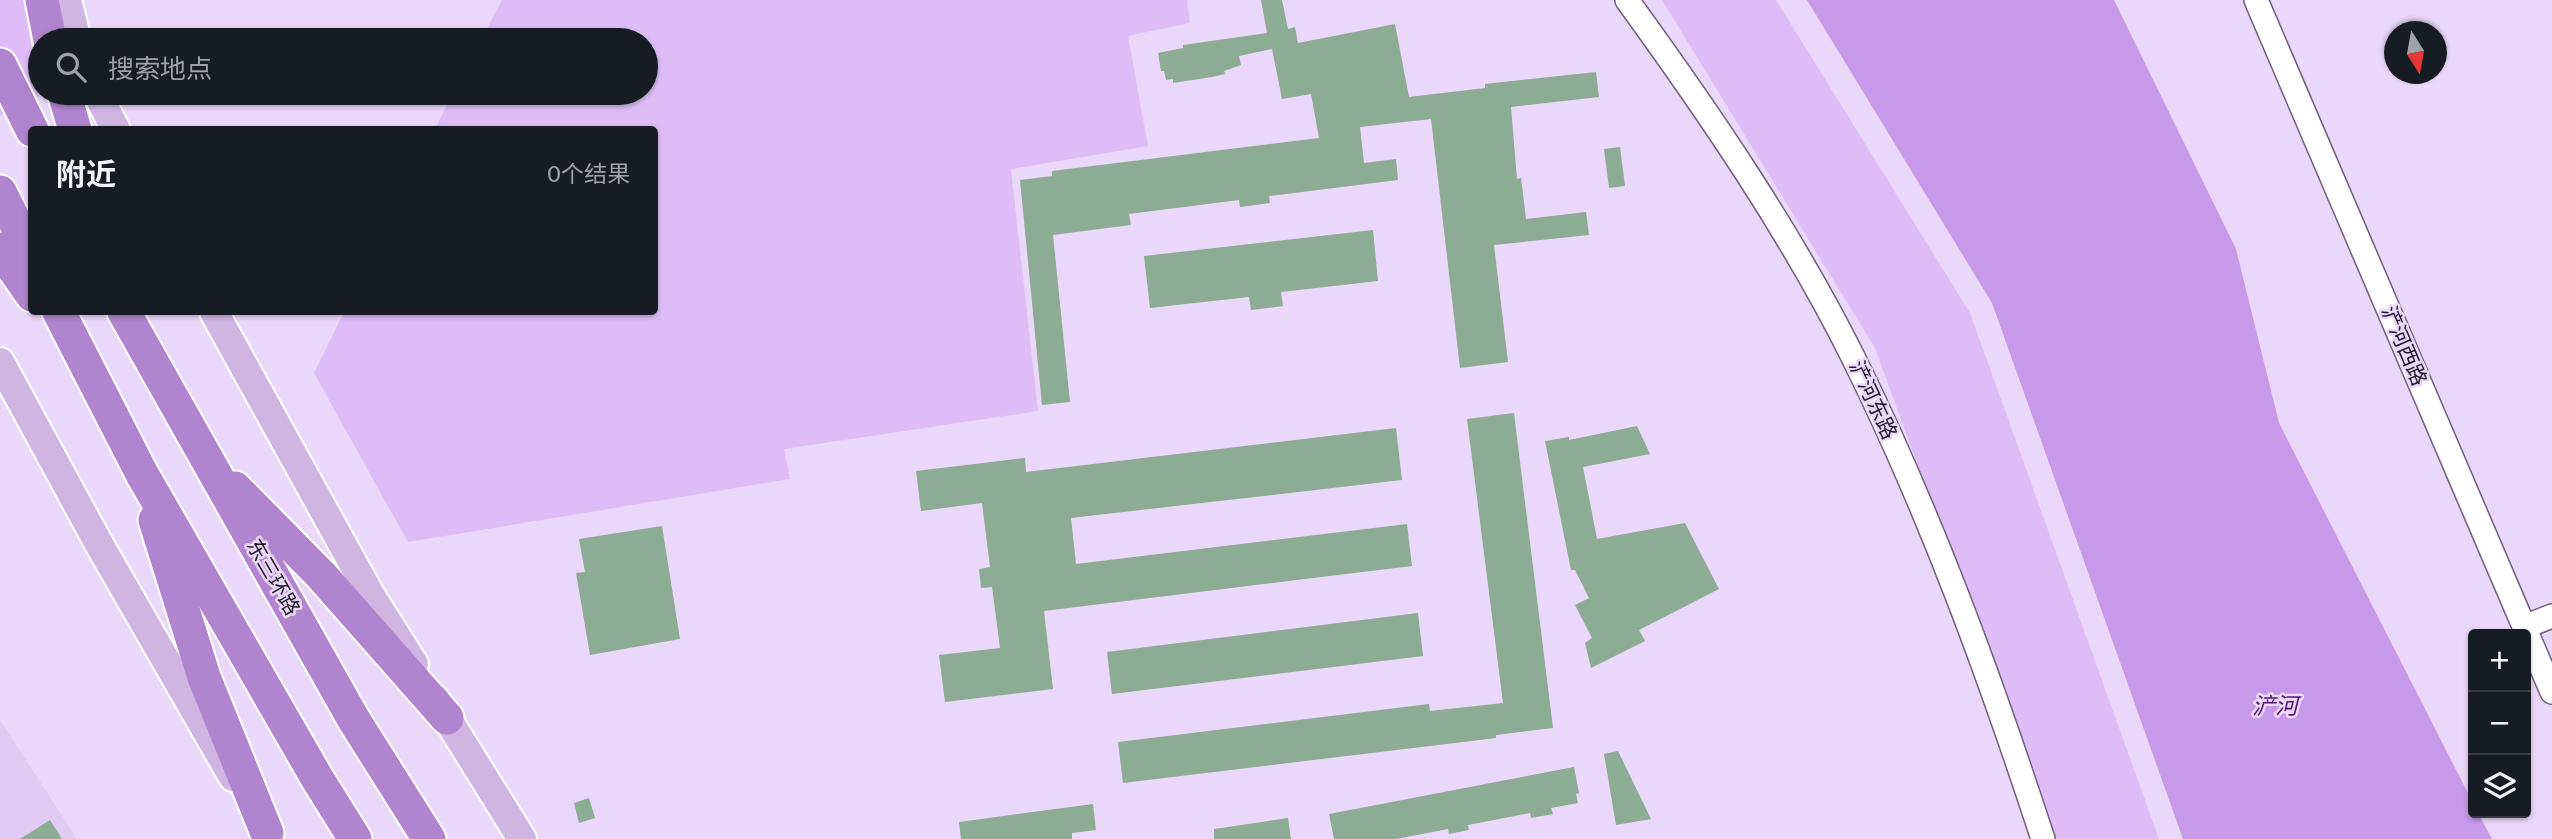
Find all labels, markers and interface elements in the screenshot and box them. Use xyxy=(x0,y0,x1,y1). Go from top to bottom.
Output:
north arrow xyxy=(2384,21,2447,84)
search box xyxy=(28,28,658,105)
icon: search xyxy=(52,48,90,86)
text: 搜索地点 xyxy=(108,53,212,84)
text: 附近 xyxy=(56,156,116,192)
text: 0个结果 xyxy=(547,160,630,187)
street label: 浐河西路 xyxy=(2377,302,2432,389)
street label: 浐河东路 xyxy=(1844,356,1903,443)
street label: 东三环路 xyxy=(242,534,305,619)
map controls xyxy=(2468,629,2531,818)
button: + xyxy=(2468,629,2531,692)
water label: 浐河 xyxy=(2252,692,2302,719)
button: − xyxy=(2468,692,2531,755)
button: layers xyxy=(2468,755,2531,818)

